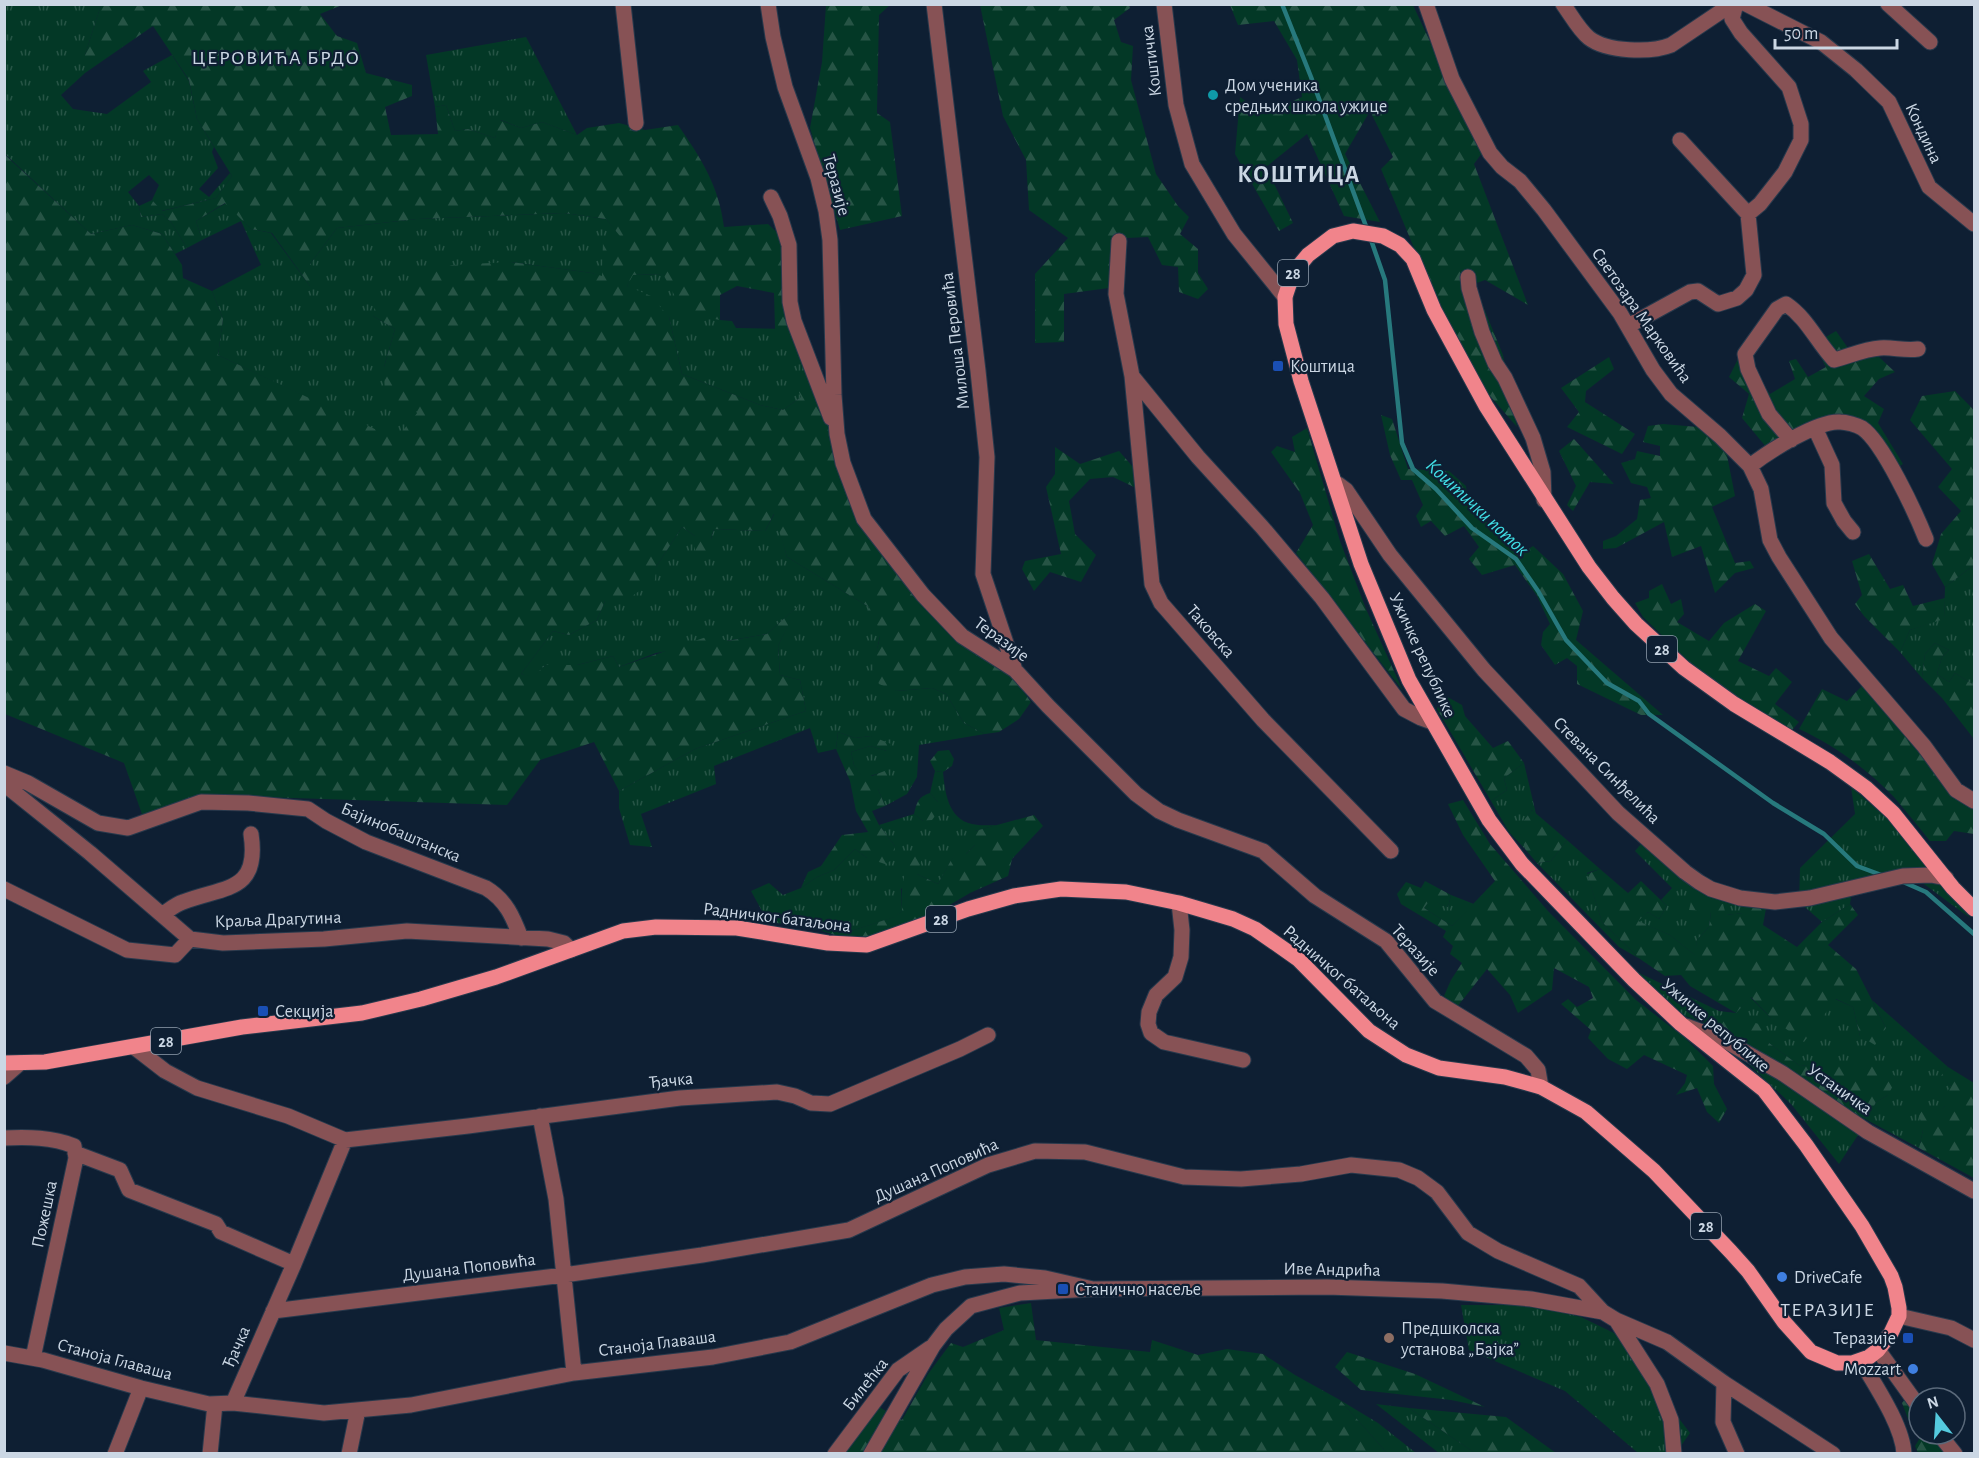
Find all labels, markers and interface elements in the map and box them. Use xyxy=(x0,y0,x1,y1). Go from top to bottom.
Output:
scale bar xyxy=(1775,12,1896,50)
street label: Коштичка xyxy=(1139,24,1165,97)
text: 50 m xyxy=(1784,25,1818,43)
district label: ЦЕРОВИЋА БРДО xyxy=(191,48,361,68)
place label: Дом ученика средњих школа ужице xyxy=(1225,77,1387,116)
marker: Дом ученика средњих школа ужице xyxy=(1206,88,1220,102)
street label: Кондина xyxy=(1901,100,1945,166)
street label: Теразије xyxy=(819,153,853,218)
district label: КОШТИЦА xyxy=(1237,163,1361,187)
street label: Светозара Марковића xyxy=(1588,245,1695,387)
road number: 28 xyxy=(1278,260,1308,286)
street label: Милоша Перовића xyxy=(939,271,973,410)
place label: Коштица xyxy=(1290,358,1355,376)
marker: Коштица xyxy=(1271,359,1285,373)
water label: Коштички поток xyxy=(1422,455,1533,561)
street label: Ужичке републике xyxy=(1385,590,1460,720)
street label: Таковска xyxy=(1183,602,1238,661)
street label: Теразије xyxy=(971,614,1032,666)
road number: 28 xyxy=(1647,636,1677,662)
street label: Стевана Синђелића xyxy=(1549,714,1663,828)
street label: Бајинобаштанска xyxy=(338,799,463,866)
street label: Радничког батаљона xyxy=(702,899,852,936)
road number: 28 xyxy=(926,906,956,932)
street label: Краља Драгутина xyxy=(214,909,342,931)
street label: Радничког батаљона xyxy=(1279,921,1404,1033)
street label: Теразије xyxy=(1388,921,1443,980)
street label: Ужичке републике xyxy=(1658,975,1774,1076)
place label: Секција xyxy=(275,1003,334,1021)
marker: Секција xyxy=(256,1004,270,1018)
road number: 28 xyxy=(151,1028,181,1054)
street label: Устаничка xyxy=(1804,1061,1875,1119)
street label: Ђачка xyxy=(648,1070,694,1092)
street label: Душана Поповића xyxy=(872,1135,1001,1206)
street label: Пожешка xyxy=(29,1179,61,1249)
road number: 28 xyxy=(1691,1213,1721,1239)
street label: Душана Поповића xyxy=(402,1251,537,1285)
street label: Иве Андрића xyxy=(1283,1260,1381,1280)
place label: DriveCafe xyxy=(1794,1269,1862,1287)
marker: DriveCafe xyxy=(1775,1270,1789,1284)
place label: Станично насеље xyxy=(1075,1281,1201,1299)
marker: Станично насеље xyxy=(1056,1282,1070,1296)
district label: ТЕРАЗИЈЕ xyxy=(1780,1300,1876,1320)
place label: Предшколска установа „Бајка” xyxy=(1400,1320,1519,1359)
street label: Ђачка xyxy=(220,1324,254,1371)
street label: Станоја Главаша xyxy=(597,1328,717,1360)
place label: Теразије xyxy=(1833,1330,1896,1348)
marker: Предшколска установа „Бајка” xyxy=(1382,1331,1396,1345)
marker: Теразије xyxy=(1901,1331,1915,1345)
street label: Станоја Главаша xyxy=(55,1336,174,1384)
street label: Билећка xyxy=(840,1355,892,1414)
place label: Mozzart xyxy=(1844,1361,1901,1379)
marker: Mozzart xyxy=(1906,1362,1920,1376)
north arrow xyxy=(1907,1386,1967,1446)
text: N xyxy=(1925,1393,1941,1412)

